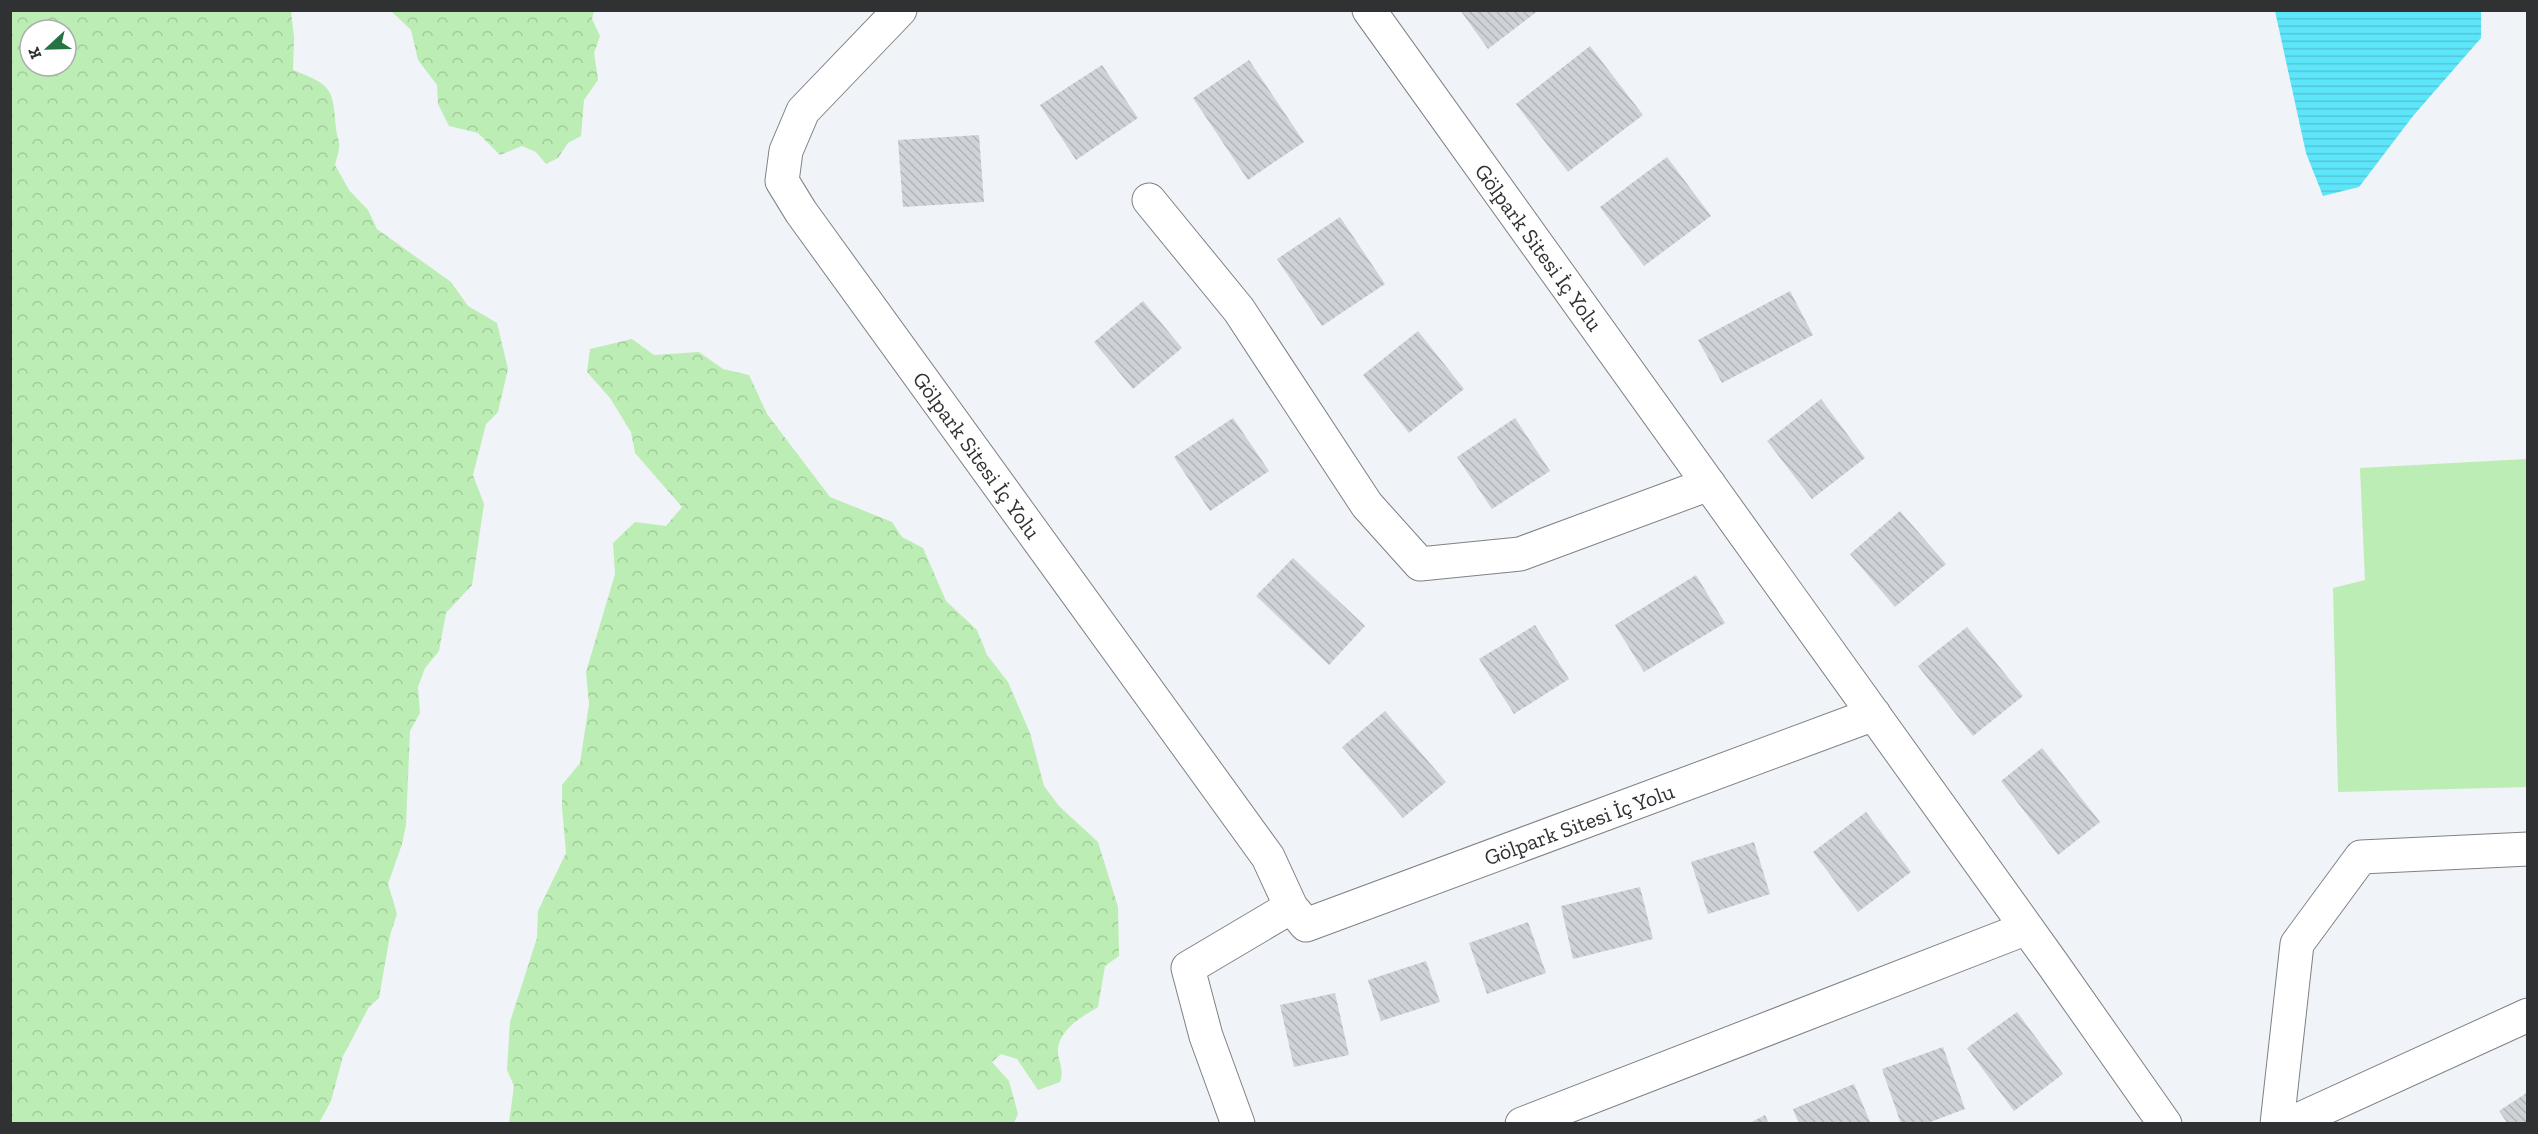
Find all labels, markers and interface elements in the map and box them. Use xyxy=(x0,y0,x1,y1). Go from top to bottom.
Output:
north arrow xyxy=(18,18,78,78)
text: K xyxy=(24,45,45,62)
street label: Gölpark Sitesi İç Yolu xyxy=(1469,158,1609,337)
street label: Gölpark Sitesi İç Yolu xyxy=(907,366,1047,545)
street label: Gölpark Sitesi İç Yolu xyxy=(1481,777,1678,871)

